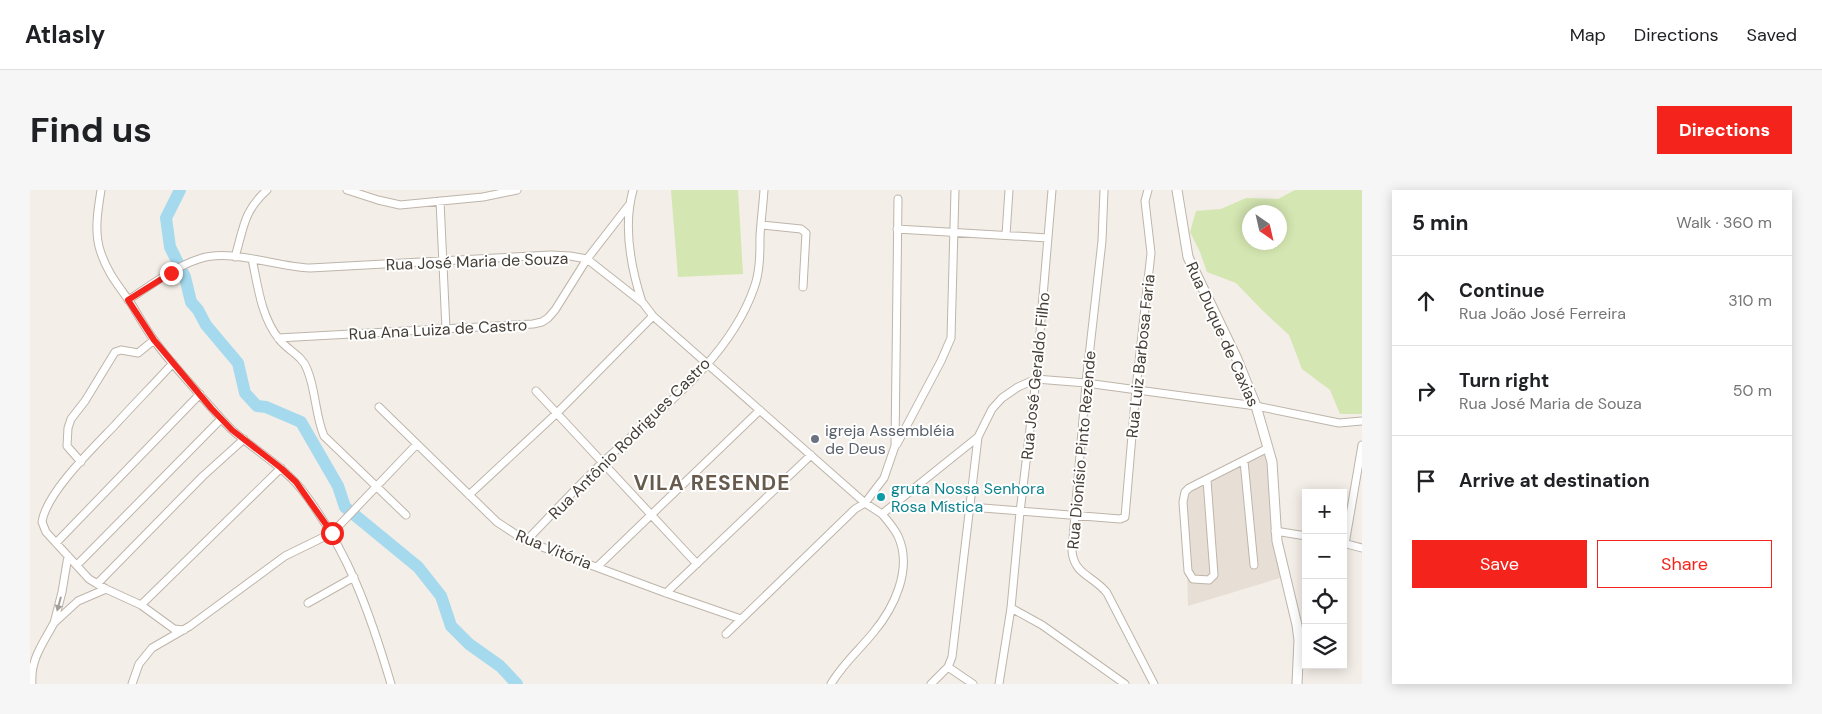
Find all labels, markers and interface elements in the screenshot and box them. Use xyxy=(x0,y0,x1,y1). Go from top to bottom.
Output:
text: Atlasly xyxy=(25,19,105,50)
text: Map xyxy=(1570,23,1606,47)
text: Directions xyxy=(1634,23,1719,47)
text: Saved xyxy=(1747,23,1797,47)
button: Directions xyxy=(1657,106,1792,154)
text: Find us xyxy=(30,107,152,153)
north arrow xyxy=(1242,205,1287,250)
text: 5 min xyxy=(1412,209,1468,237)
text: Walk · 360 m xyxy=(1676,212,1772,233)
street label: Rua José Maria de Souza xyxy=(385,248,569,275)
street label: Rua Duque de Caxias xyxy=(1181,258,1264,410)
route end xyxy=(160,262,183,285)
street label: Rua Luiz Barbosa Faria xyxy=(1121,273,1160,439)
text: Continue xyxy=(1459,278,1545,303)
icon: ahead xyxy=(1412,287,1440,315)
text: 310 m xyxy=(1728,290,1772,311)
street label: Rua José Geraldo Filho xyxy=(1016,291,1055,461)
text: Rua João José Ferreira xyxy=(1459,303,1626,324)
street label: Rua Ana Luiza de Castro xyxy=(348,314,528,345)
street label: Rua Dionísio Pinto Rezende xyxy=(1062,350,1101,550)
street label: Rua Antônio Rodrigues Castro xyxy=(544,353,715,524)
text: Turn right xyxy=(1459,368,1549,393)
icon: right xyxy=(1412,377,1440,405)
text: 50 m xyxy=(1733,380,1772,401)
text: Rua José Maria de Souza xyxy=(1459,393,1642,414)
place label: igreja Assembléia de Deus xyxy=(825,420,955,459)
marker: igreja Assembléia de Deus xyxy=(809,433,821,445)
icon: arrive xyxy=(1412,467,1440,495)
text: Arrive at destination xyxy=(1459,468,1650,493)
district label: VILA RESENDE xyxy=(634,469,790,497)
place label: gruta Nossa Senhora Rosa Mística xyxy=(891,478,1045,517)
map controls xyxy=(1302,489,1347,669)
button: + xyxy=(1302,489,1347,534)
marker: gruta Nossa Senhora Rosa Mística xyxy=(875,491,887,503)
route start xyxy=(321,522,344,545)
street label: Rua Vitória xyxy=(513,525,595,574)
button: − xyxy=(1302,534,1347,579)
button: Save xyxy=(1412,540,1587,588)
button: Share xyxy=(1597,540,1772,588)
button: locate xyxy=(1302,579,1347,624)
one-way arrow xyxy=(55,596,63,611)
button: layers xyxy=(1302,624,1347,669)

